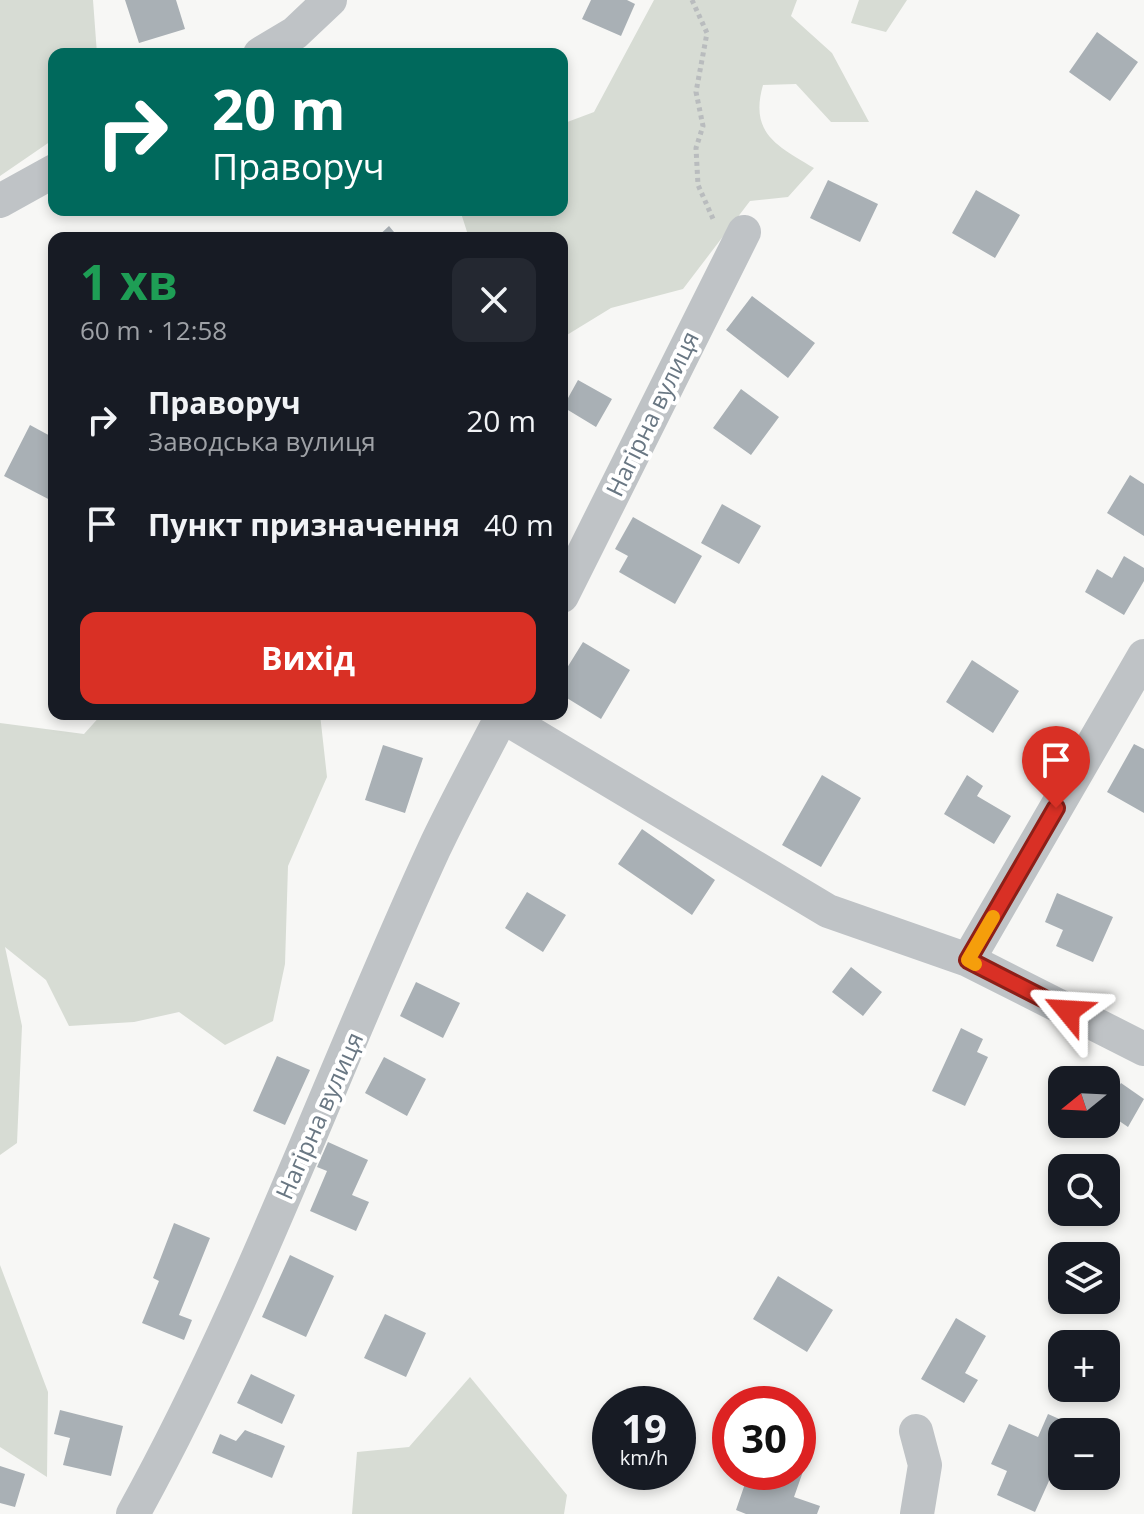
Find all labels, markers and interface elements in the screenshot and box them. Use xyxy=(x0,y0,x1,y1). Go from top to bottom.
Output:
text: 20 m xyxy=(212,70,346,146)
icon: right xyxy=(80,80,184,184)
text: Праворуч xyxy=(212,142,384,191)
text: 1 хв xyxy=(80,249,178,314)
button: close xyxy=(452,258,536,342)
text: 60 m · 12:58 xyxy=(80,312,227,348)
street label: Нагірна вулиця xyxy=(597,325,706,501)
text: Праворуч xyxy=(148,382,301,423)
icon: right xyxy=(80,398,124,442)
text: 20 m xyxy=(466,400,536,441)
text: Заводська вулиця xyxy=(148,423,376,459)
icon: arrive xyxy=(80,502,124,546)
text: Пункт призначення xyxy=(148,504,460,545)
text: 40 m xyxy=(484,504,554,545)
button: Вихід xyxy=(80,612,536,704)
pin xyxy=(1022,726,1090,808)
icon: arrive xyxy=(1034,738,1078,782)
position arrow xyxy=(1026,969,1110,1053)
street label: Нагірна вулиця xyxy=(267,1026,370,1204)
north arrow xyxy=(1048,1066,1120,1138)
map controls xyxy=(1048,1066,1120,1490)
button: search xyxy=(1048,1154,1120,1226)
button: layers xyxy=(1048,1242,1120,1314)
button: + xyxy=(1048,1330,1120,1402)
speed limit sign: 30 xyxy=(712,1386,816,1490)
text: 19 xyxy=(621,1400,667,1455)
button: − xyxy=(1048,1418,1120,1490)
text: km/h xyxy=(620,1444,668,1471)

